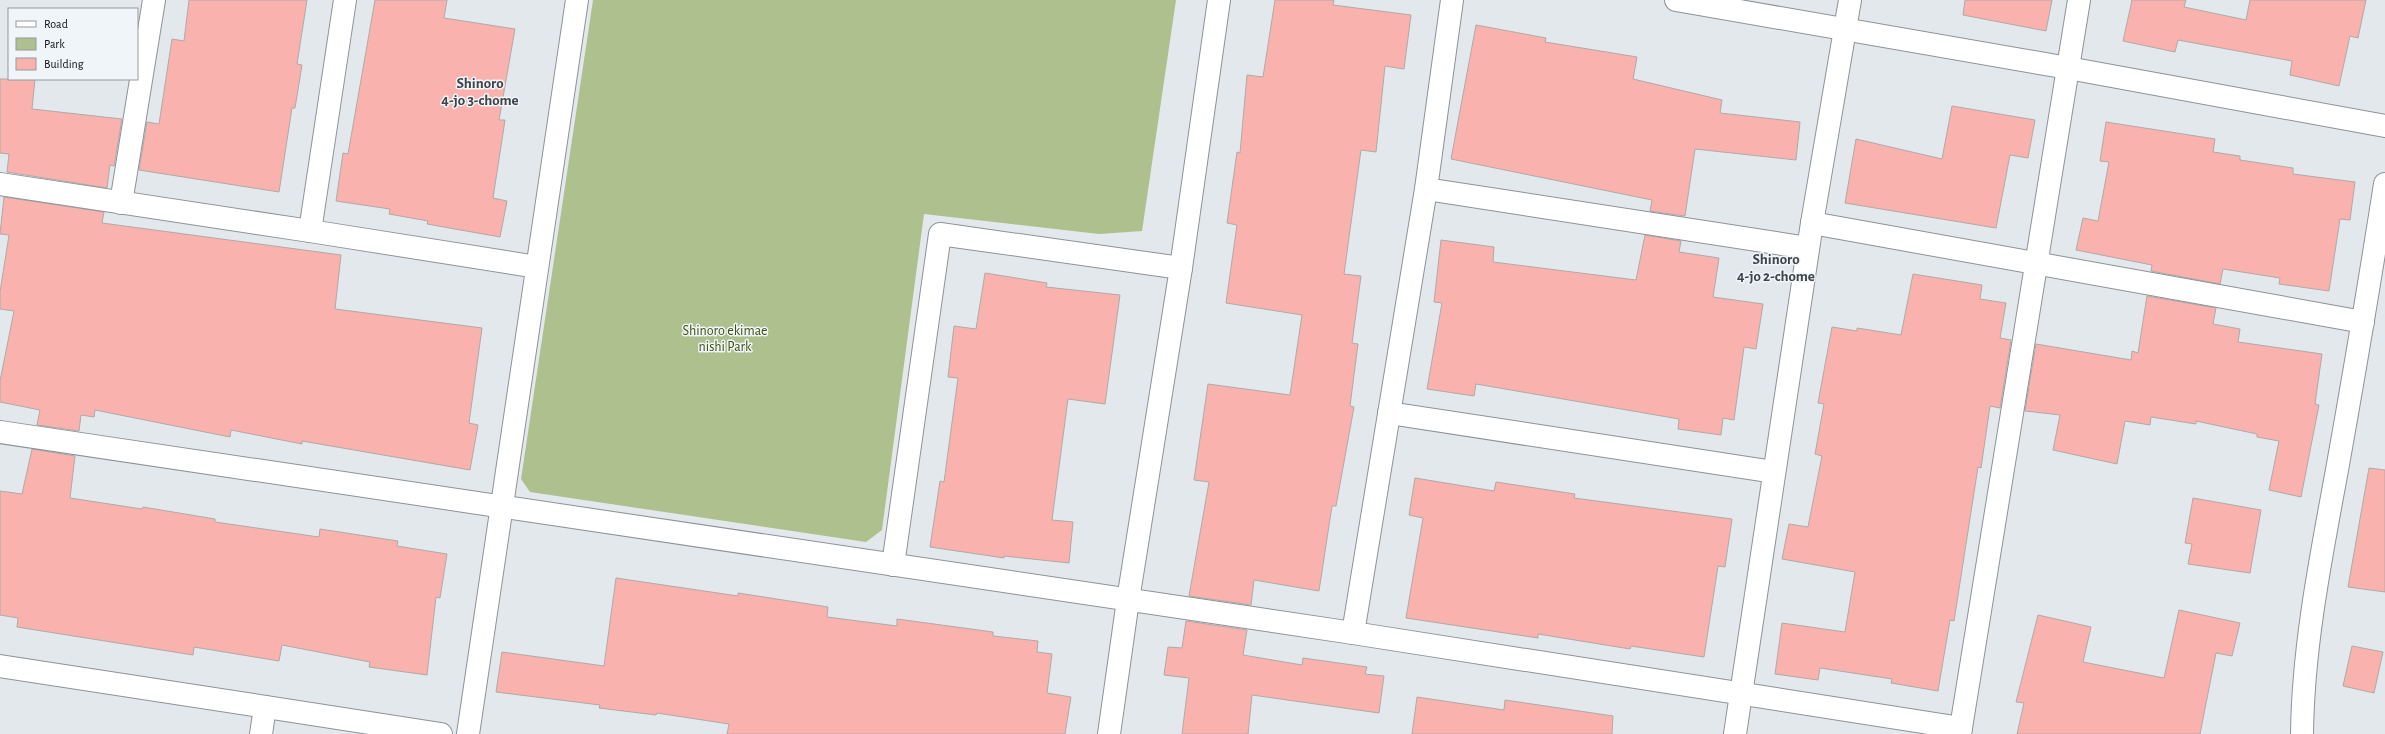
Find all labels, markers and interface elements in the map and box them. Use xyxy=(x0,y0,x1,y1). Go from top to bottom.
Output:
legend xyxy=(8,8,138,80)
text: Road xyxy=(44,18,68,30)
text: Park xyxy=(44,38,65,50)
text: Building xyxy=(44,58,84,70)
district label: Shinoro 4-jo 3-chome xyxy=(441,76,519,108)
district label: Shinoro 4-jo 2-chome xyxy=(1737,252,1815,284)
park label: Shinoro ekimae nishi Park xyxy=(682,324,768,354)

